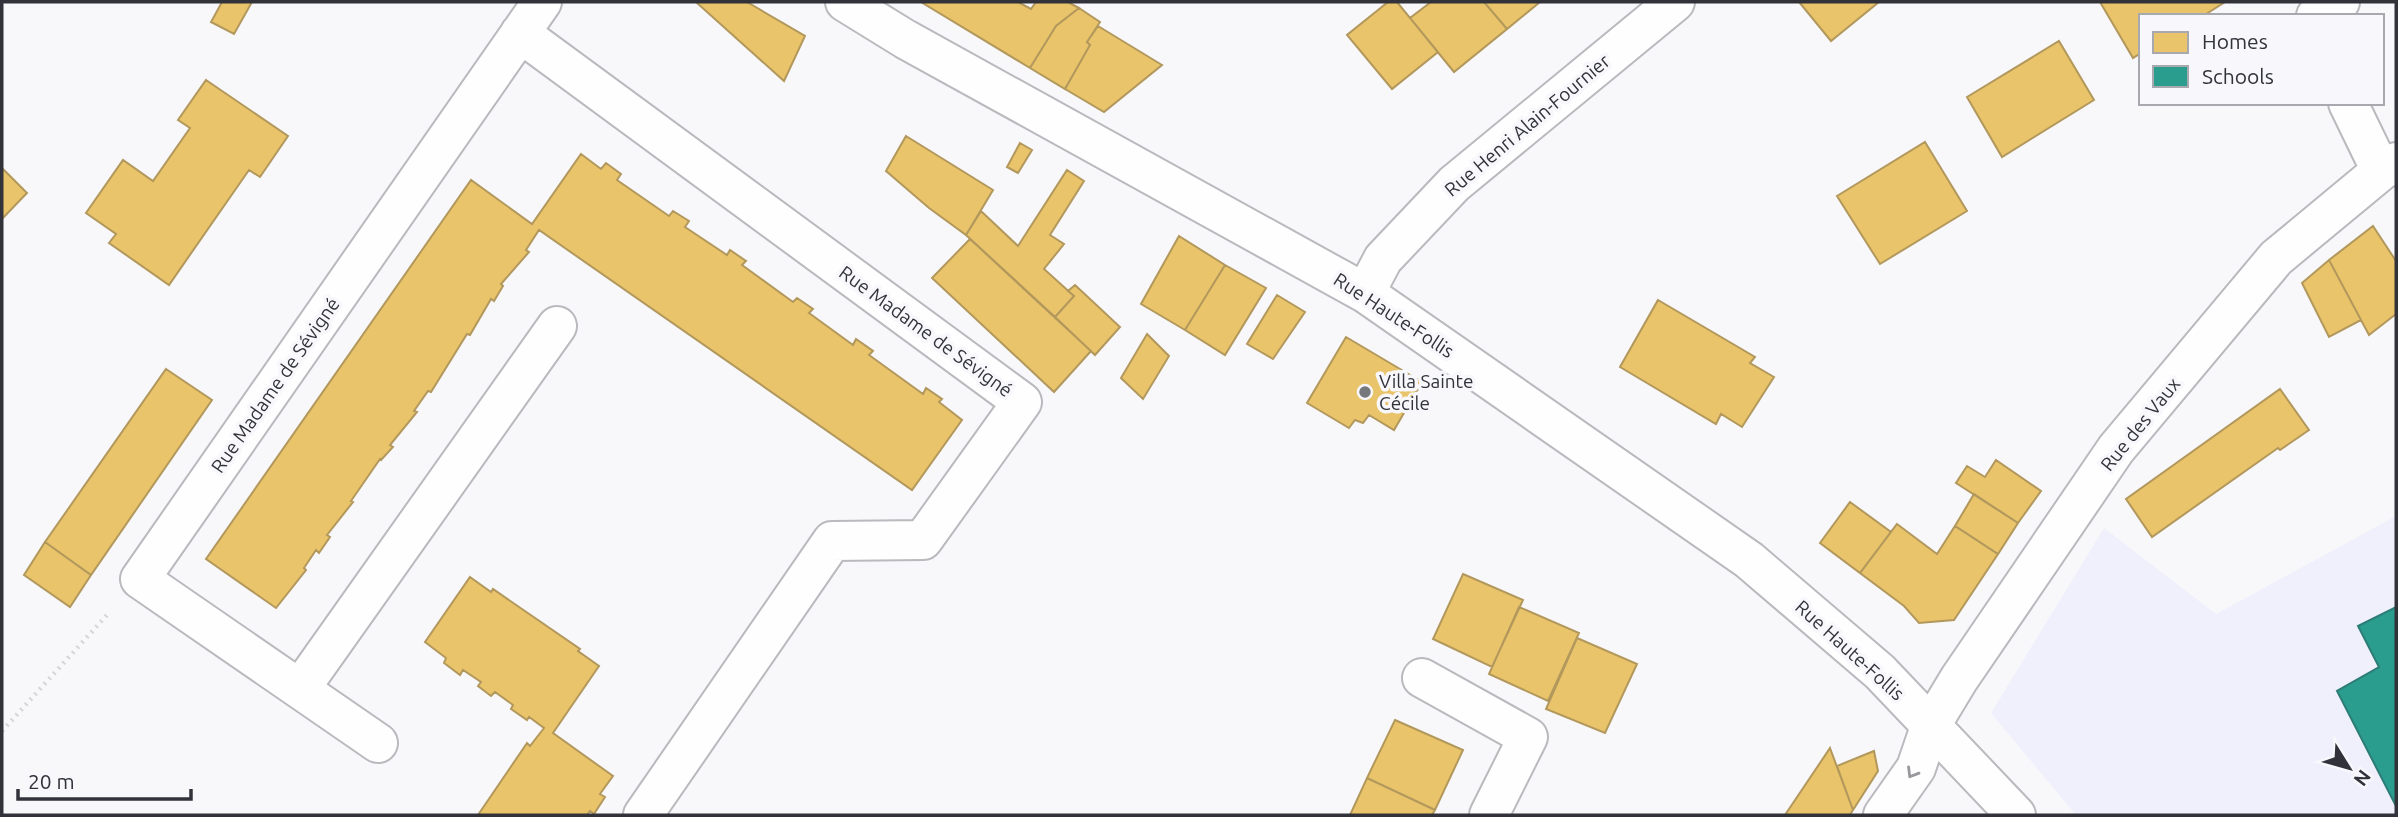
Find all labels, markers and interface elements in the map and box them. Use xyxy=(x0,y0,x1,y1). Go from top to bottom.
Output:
legend xyxy=(2139,14,2384,105)
text: Homes xyxy=(2202,29,2268,53)
street label: Rue Henri Alain-Fournier xyxy=(1440,50,1614,200)
text: Schools xyxy=(2202,64,2274,88)
street label: Rue Madame de Sévigné xyxy=(835,261,1017,401)
street label: Rue Haute-Follis xyxy=(1330,268,1458,362)
street label: Rue Madame de Sévigné xyxy=(206,293,344,477)
place label: Villa Sainte Cécile xyxy=(1379,370,1474,414)
street label: Rue des Vaux xyxy=(2096,373,2185,475)
marker: Villa Sainte Cécile xyxy=(1357,384,1373,400)
street label: Rue Haute-Follis xyxy=(1791,595,1909,705)
north arrow xyxy=(2314,733,2384,803)
scale bar xyxy=(18,758,191,802)
one-way arrow xyxy=(1907,766,1920,779)
text: N xyxy=(2350,766,2376,791)
text: 20 m xyxy=(28,769,75,793)

